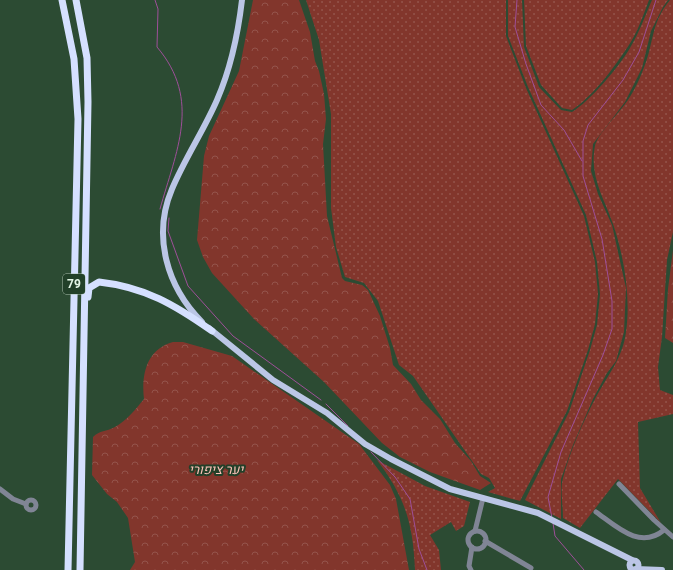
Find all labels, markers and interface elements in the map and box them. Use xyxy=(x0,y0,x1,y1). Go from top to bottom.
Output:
road number: 79 xyxy=(63,274,85,294)
park label: יער ציפורי xyxy=(189,460,244,479)

